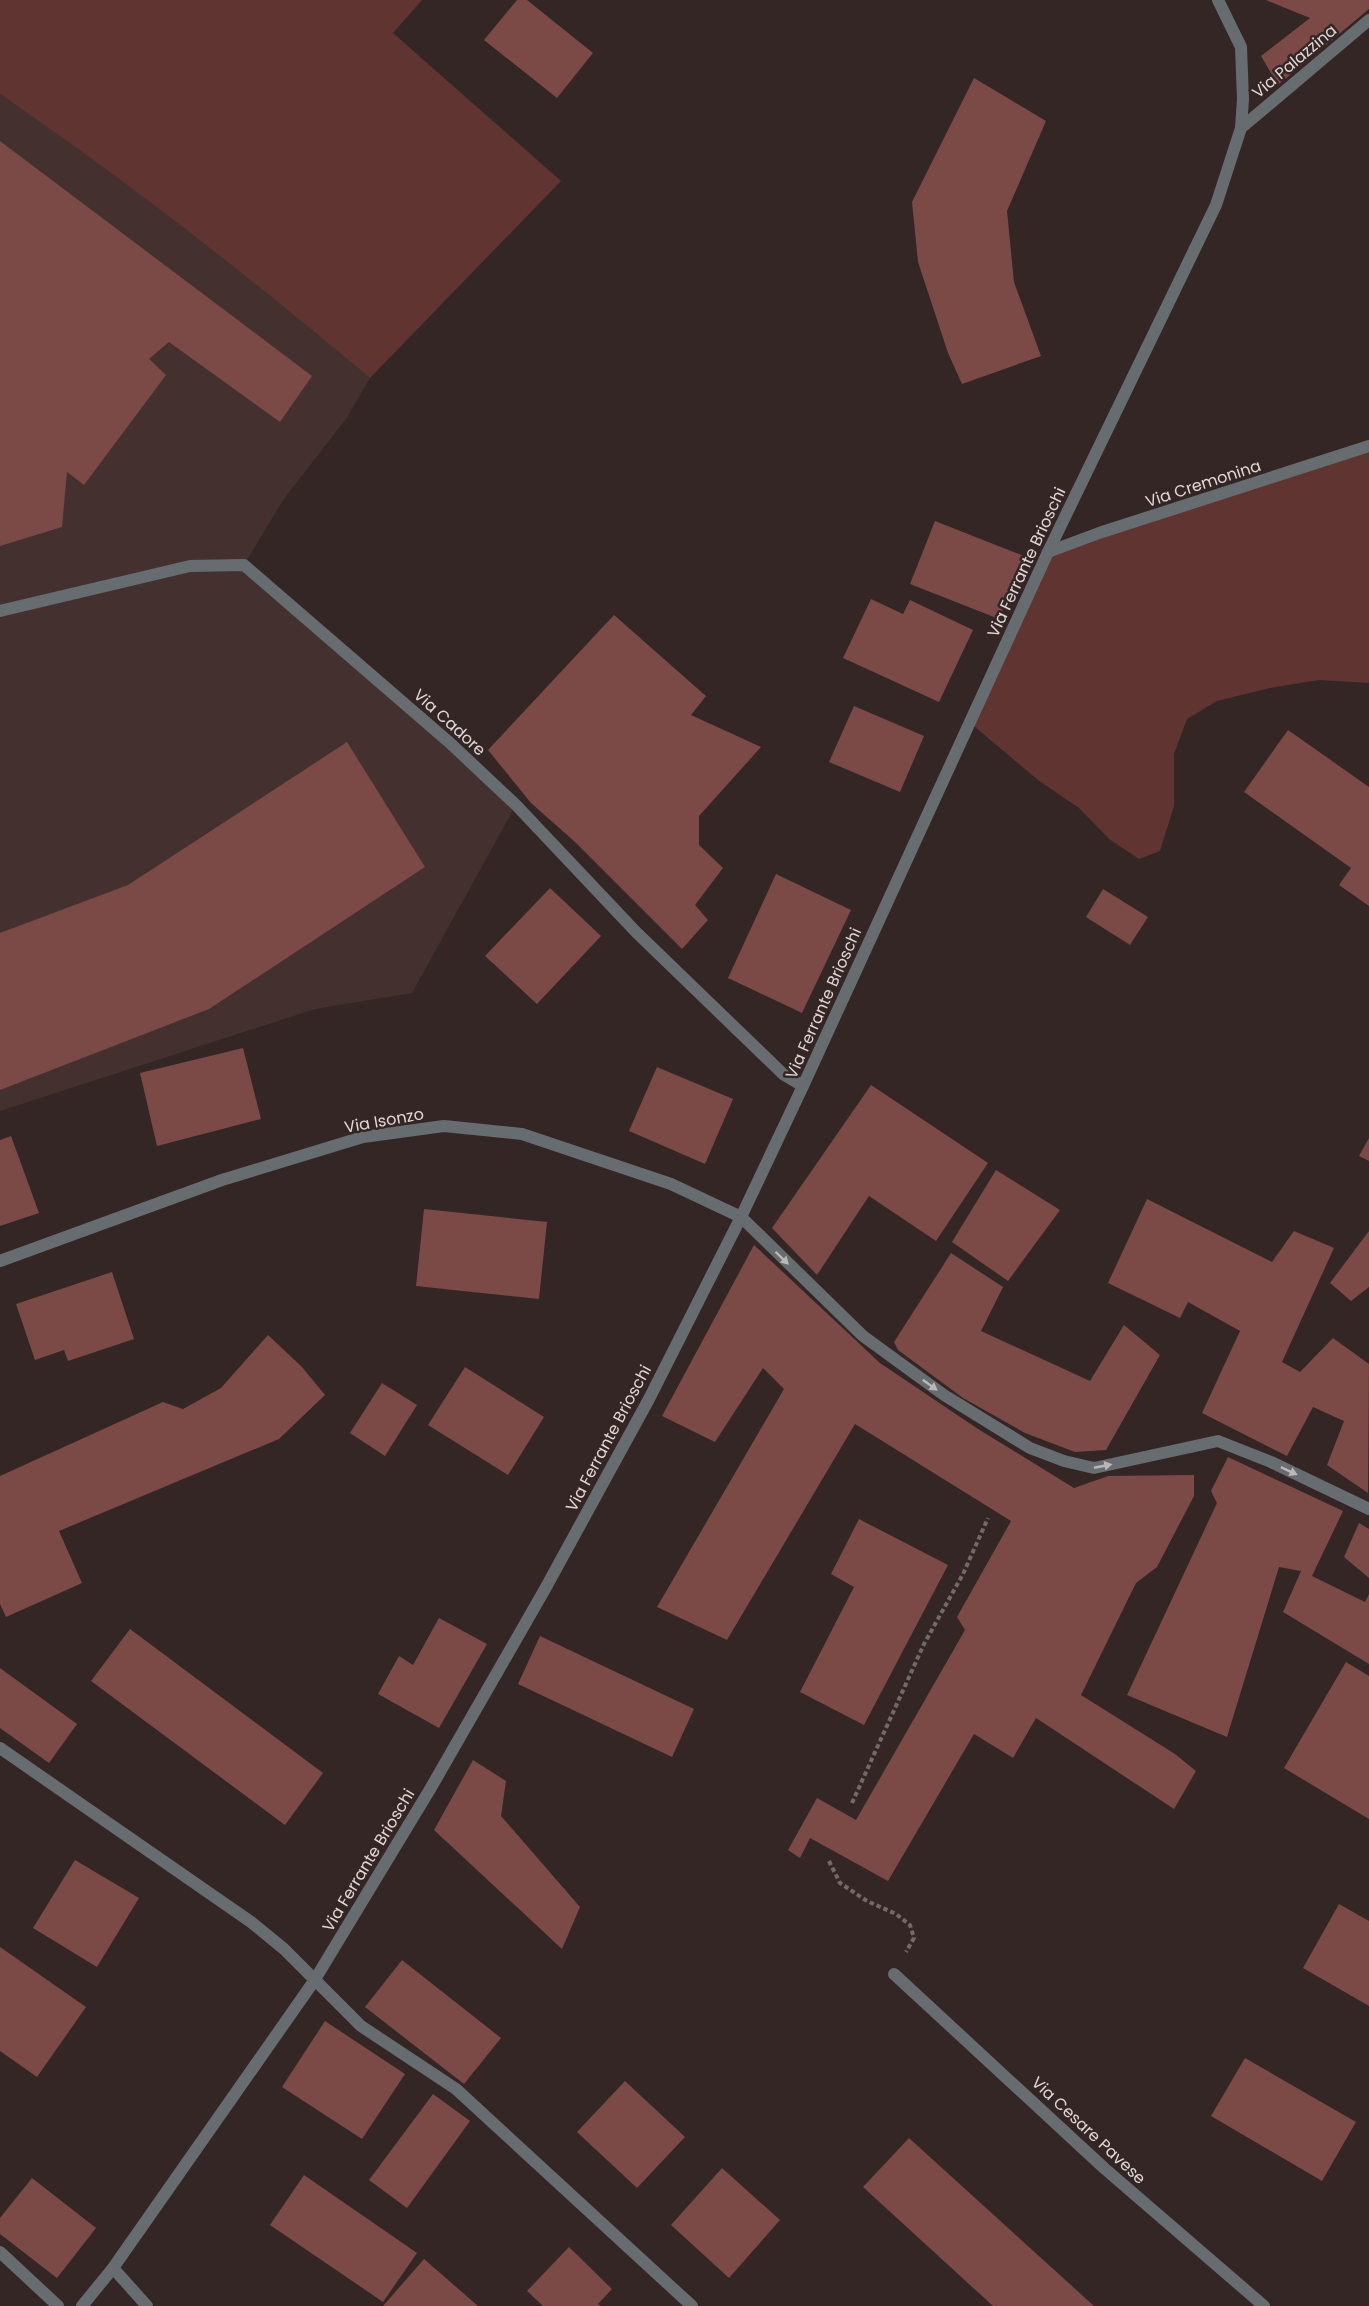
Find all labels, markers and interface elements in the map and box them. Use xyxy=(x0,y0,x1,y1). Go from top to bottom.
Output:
street label: Via Palazzina xyxy=(1247,19,1342,104)
street label: Via Cremonina xyxy=(1143,454,1264,513)
street label: Via Ferrante Brioschi xyxy=(982,483,1071,641)
street label: Via Cadore xyxy=(409,684,491,761)
street label: Via Ferrante Brioschi xyxy=(780,924,867,1082)
street label: Via Isonzo xyxy=(343,1102,426,1139)
one-way arrow xyxy=(775,1251,790,1265)
street label: Via Ferrante Brioschi xyxy=(560,1361,657,1516)
one-way arrow xyxy=(921,1379,937,1391)
one-way arrow xyxy=(1094,1461,1113,1470)
one-way arrow xyxy=(1281,1466,1298,1475)
street label: Via Ferrante Brioschi xyxy=(317,1784,420,1936)
street label: Via Cesare Pavese xyxy=(1026,2071,1151,2190)

